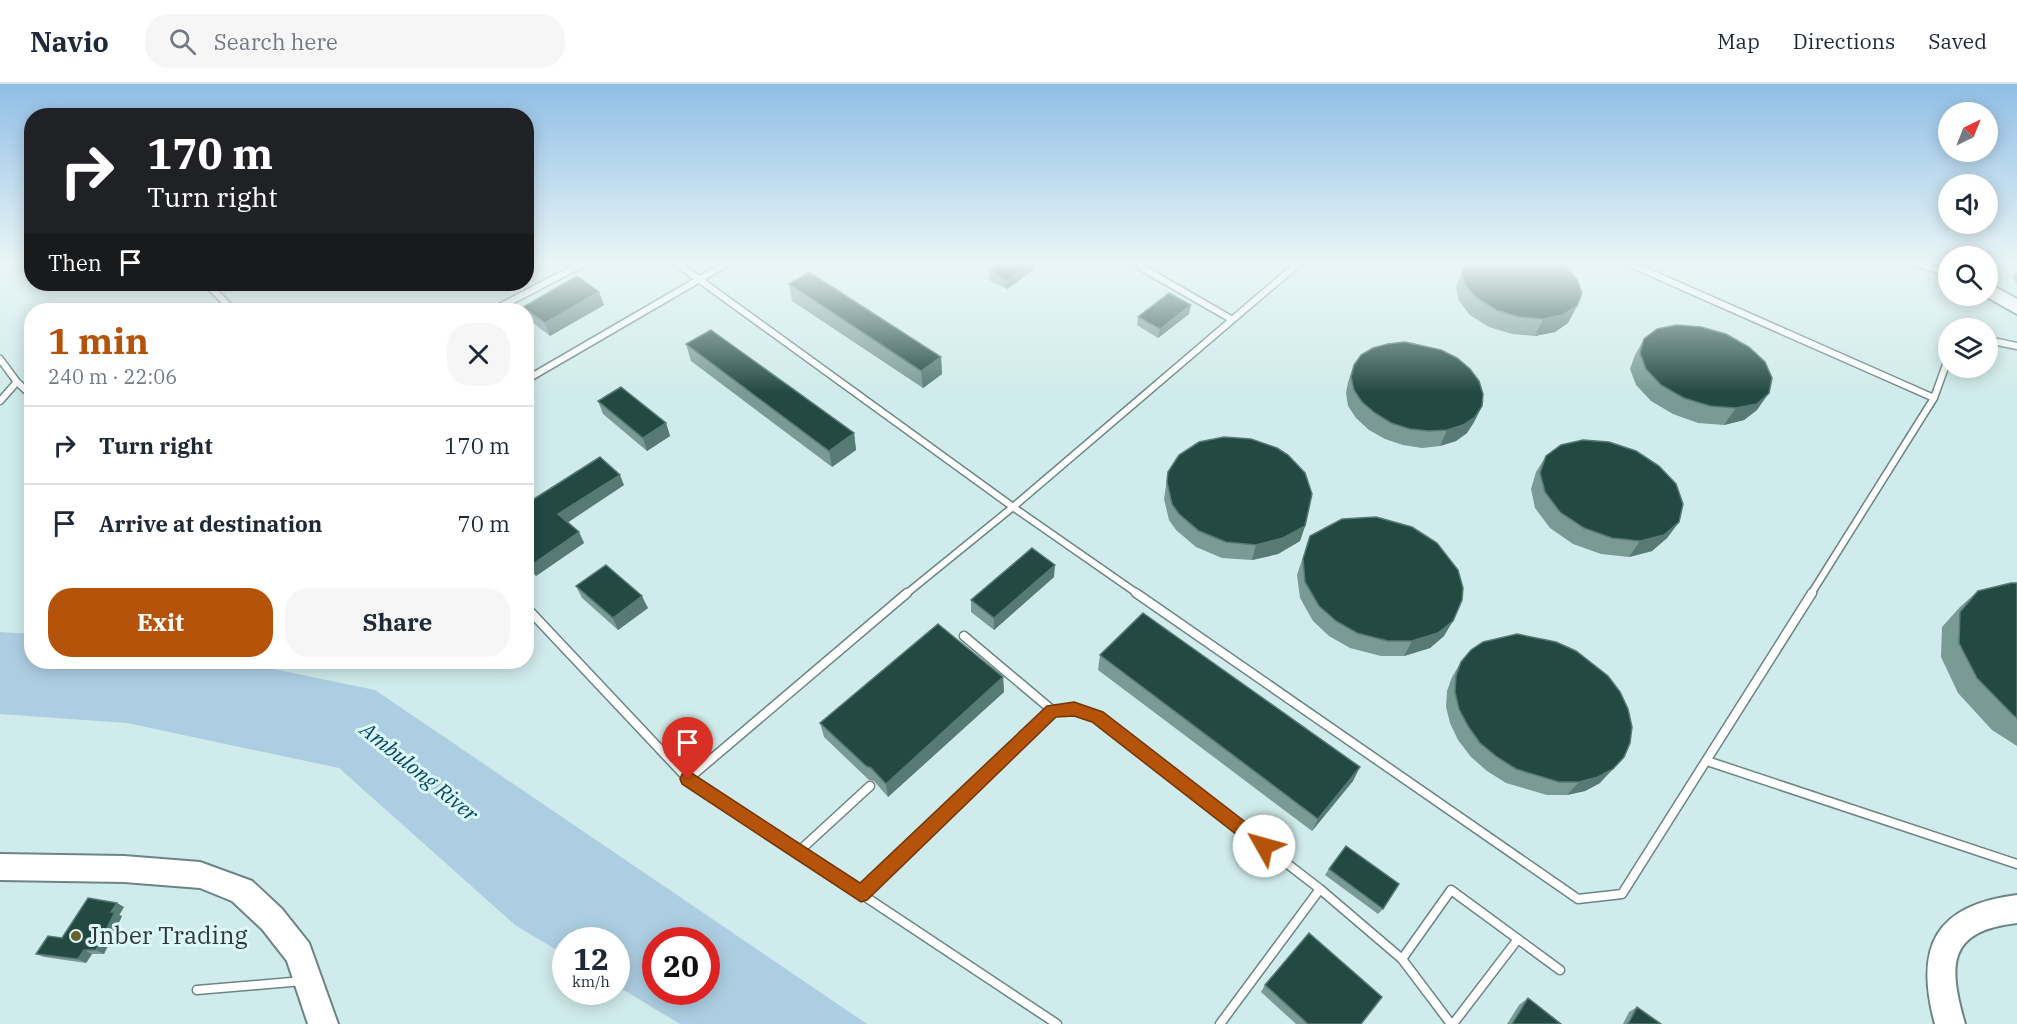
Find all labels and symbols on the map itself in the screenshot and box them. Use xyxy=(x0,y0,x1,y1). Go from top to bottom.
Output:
north arrow xyxy=(1938,102,1998,162)
water label: Ambulong River xyxy=(353,714,485,828)
pin xyxy=(662,717,713,779)
position arrow xyxy=(1232,814,1296,878)
place label: Jnber Trading xyxy=(88,919,248,951)
speed limit sign: 20 xyxy=(642,927,720,1005)
marker: Jnber Trading xyxy=(69,929,83,943)

